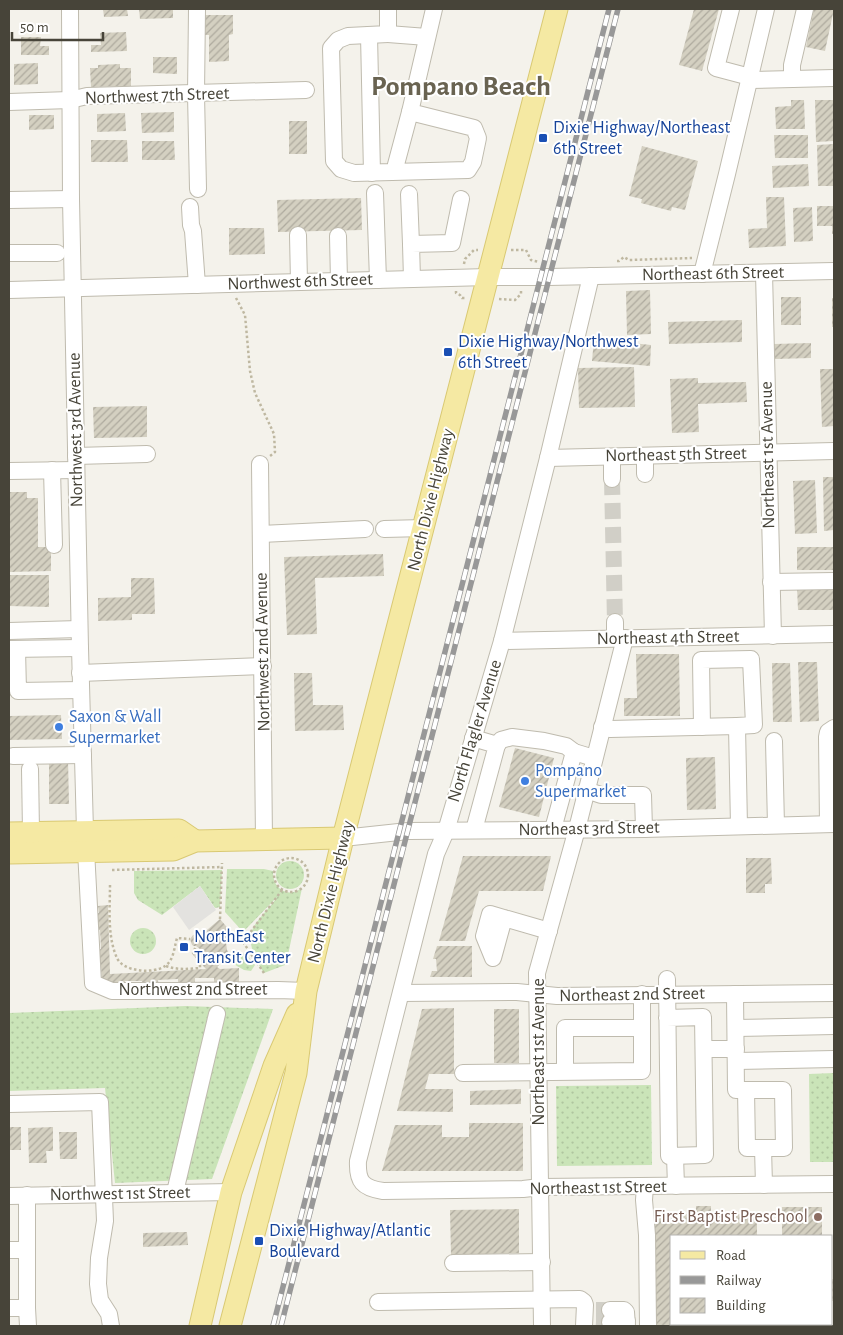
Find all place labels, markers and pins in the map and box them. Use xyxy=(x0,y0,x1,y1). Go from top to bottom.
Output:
place label: Dixie Highway/Northeast 6th Street xyxy=(553,119,730,158)
marker: Dixie Highway/Northeast 6th Street xyxy=(537,132,549,144)
place label: Dixie Highway/Northwest 6th Street xyxy=(458,333,639,372)
marker: Dixie Highway/Northwest 6th Street xyxy=(442,346,454,358)
place label: Saxon & Wall Supermarket xyxy=(69,708,162,747)
marker: Saxon & Wall Supermarket xyxy=(53,721,65,733)
place label: Pompano Supermarket xyxy=(535,762,627,801)
marker: Pompano Supermarket xyxy=(519,775,531,787)
place label: NorthEast Transit Center xyxy=(194,928,291,967)
marker: NorthEast Transit Center xyxy=(178,941,190,953)
place label: First Baptist Preschool xyxy=(654,1208,808,1226)
marker: First Baptist Preschool xyxy=(812,1211,824,1223)
place label: Dixie Highway/Atlantic Boulevard xyxy=(269,1222,430,1261)
marker: Dixie Highway/Atlantic Boulevard xyxy=(253,1235,265,1247)

